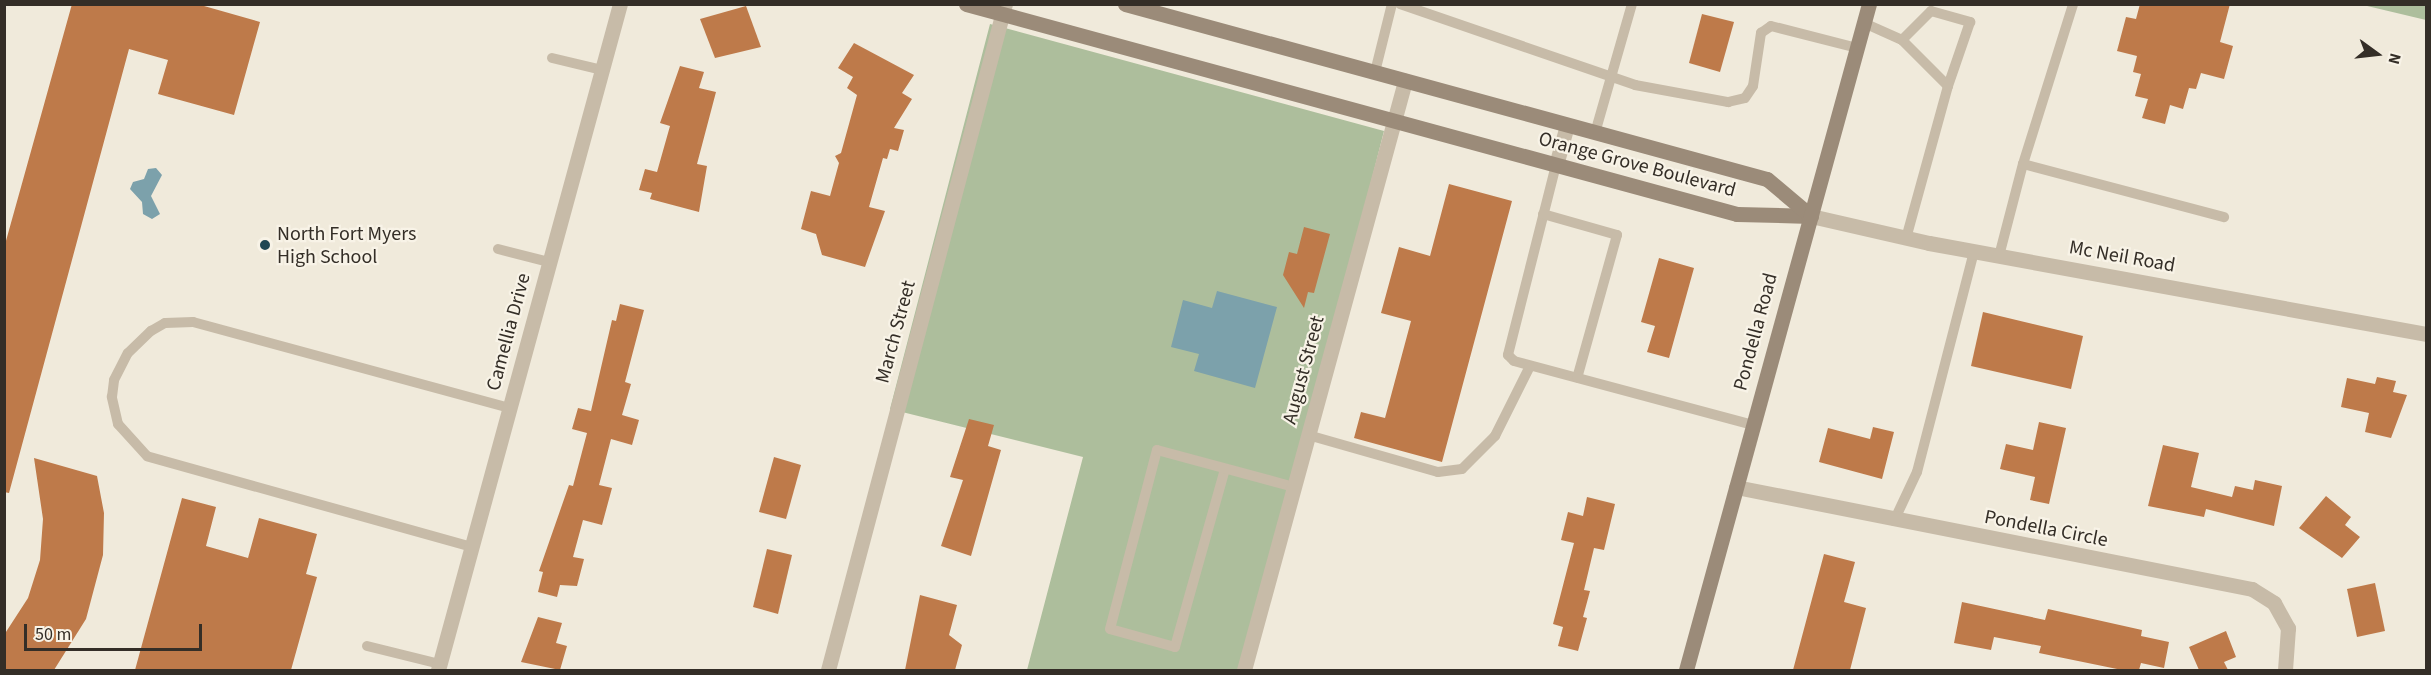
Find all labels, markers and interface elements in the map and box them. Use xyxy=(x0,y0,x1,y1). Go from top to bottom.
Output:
north arrow xyxy=(2347,24,2407,84)
text: N xyxy=(2382,51,2406,67)
street label: Orange Grove Boulevard xyxy=(1536,127,1738,203)
place label: North Fort Myers High School xyxy=(277,222,416,269)
street label: Mc Neil Road xyxy=(2067,236,2177,278)
marker: North Fort Myers High School xyxy=(258,238,272,252)
street label: Camellia Drive xyxy=(482,271,536,393)
street label: Pondella Road xyxy=(1729,271,1783,393)
street label: March Street xyxy=(871,278,921,386)
street label: August Street xyxy=(1278,313,1330,427)
street label: Pondella Circle xyxy=(1982,505,2110,553)
scale bar xyxy=(27,612,206,650)
text: 50 m xyxy=(35,622,71,647)

